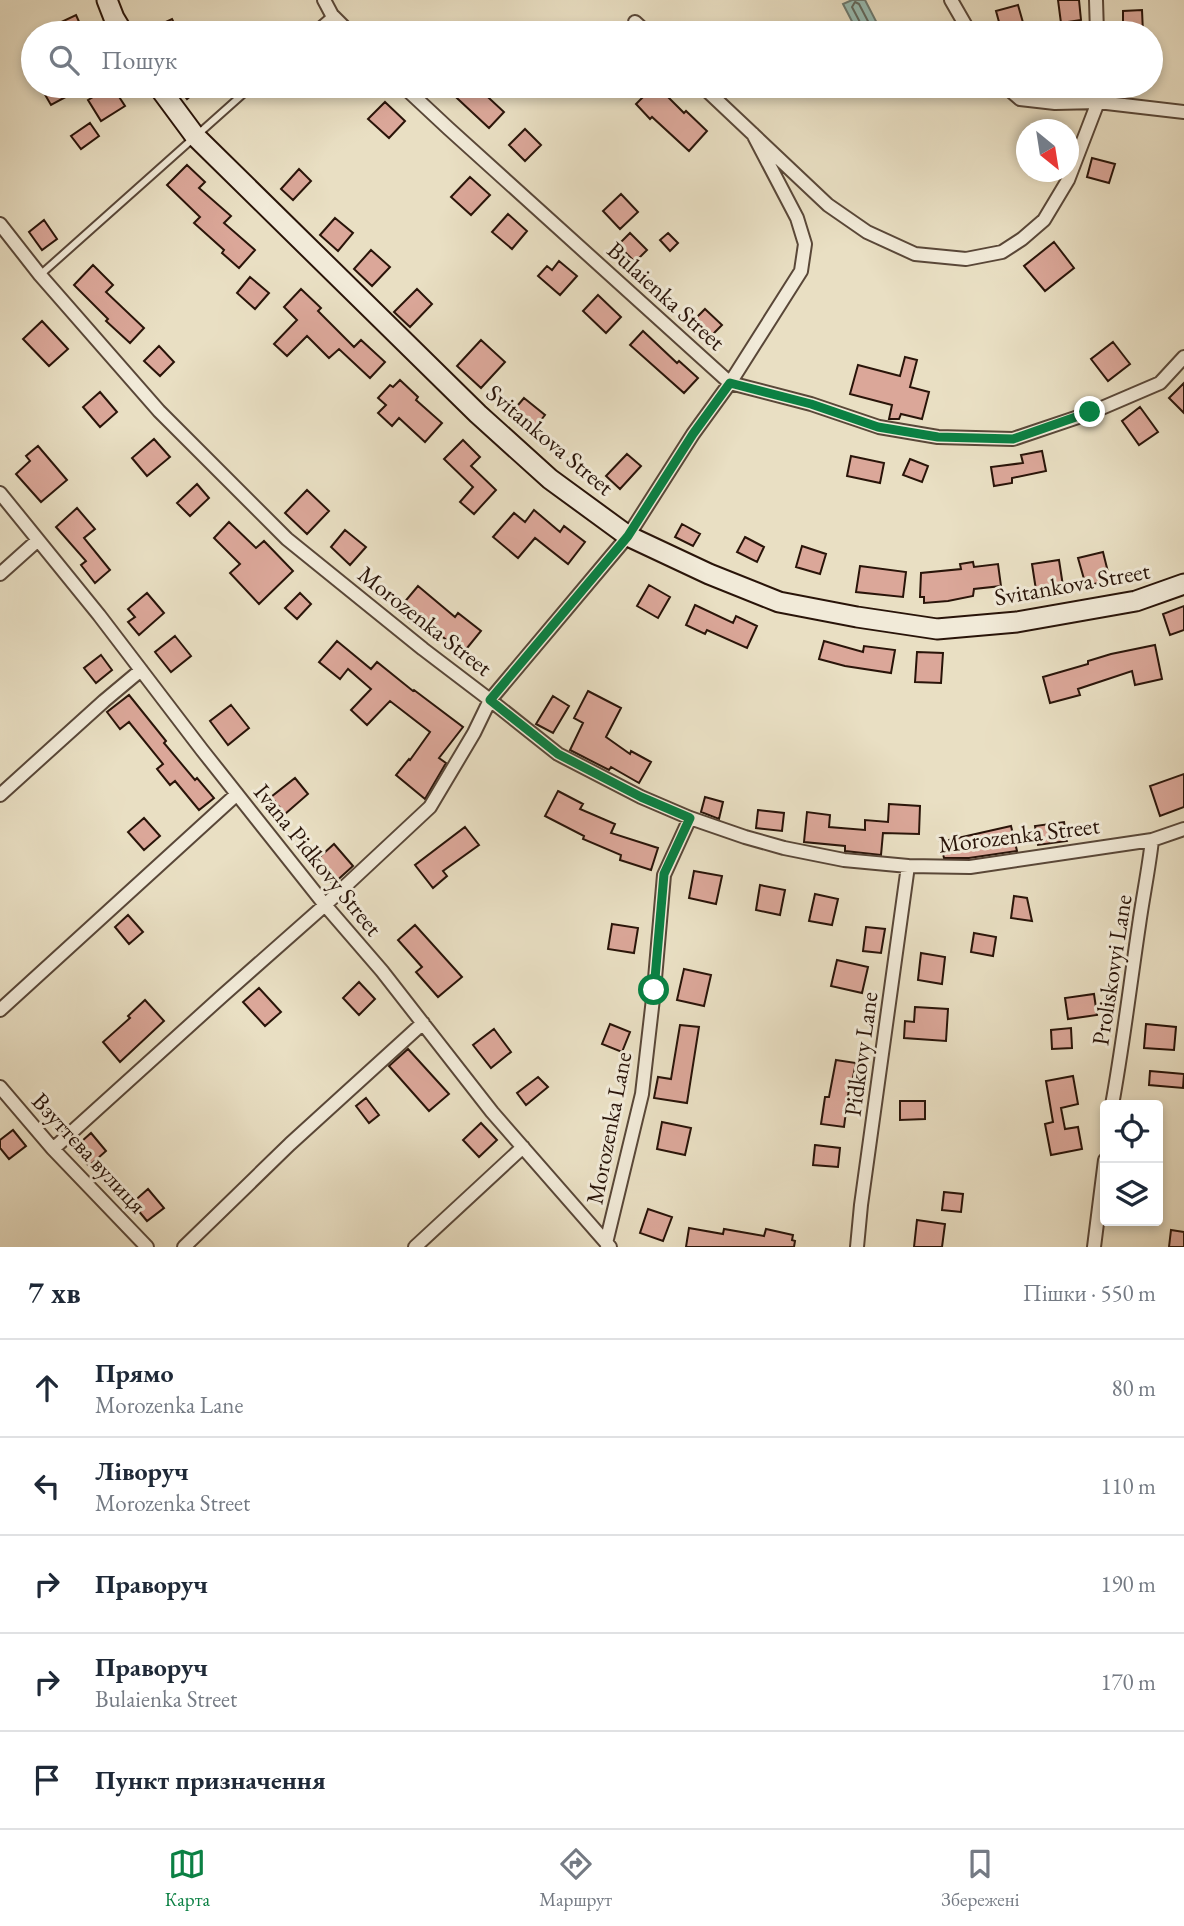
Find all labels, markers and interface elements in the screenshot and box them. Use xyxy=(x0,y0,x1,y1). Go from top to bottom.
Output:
search box xyxy=(21,21,1163,98)
icon: search xyxy=(45,41,83,79)
text: Пошук xyxy=(101,43,177,77)
north arrow xyxy=(1016,119,1079,182)
street label: Bulaienka Street xyxy=(601,234,732,357)
street label: Svitankova Street xyxy=(480,377,621,502)
route end xyxy=(1074,396,1105,427)
street label: Svitankova Street xyxy=(992,554,1153,612)
street label: Morozenka Street xyxy=(352,559,499,683)
street label: Ivana Pidkovy Street xyxy=(247,777,390,943)
street label: Morozenka Street xyxy=(937,809,1102,860)
street label: Proliskovyi Lane xyxy=(1084,892,1139,1048)
route start xyxy=(638,974,669,1005)
street label: Pidkovy Lane xyxy=(836,990,885,1118)
street label: Morozenka Lane xyxy=(579,1049,639,1207)
street label: Взуттєва вулиця xyxy=(25,1086,153,1220)
map controls xyxy=(1100,1100,1163,1226)
button: locate xyxy=(1100,1100,1163,1163)
button: layers xyxy=(1100,1163,1163,1226)
text: 7 хв xyxy=(28,1273,81,1312)
text: Пішки · 550 m xyxy=(1023,1278,1156,1308)
text: Прямо xyxy=(95,1356,174,1390)
icon: ahead xyxy=(28,1369,66,1407)
text: 80 m xyxy=(1111,1373,1156,1403)
text: Morozenka Lane xyxy=(95,1390,243,1420)
text: Ліворуч xyxy=(95,1454,189,1488)
icon: left xyxy=(28,1467,66,1505)
text: 110 m xyxy=(1100,1471,1156,1501)
text: Morozenka Street xyxy=(95,1488,250,1518)
icon: right xyxy=(28,1565,66,1603)
text: Праворуч xyxy=(95,1567,208,1601)
text: 190 m xyxy=(1100,1569,1156,1599)
text: Праворуч xyxy=(95,1650,208,1684)
icon: right xyxy=(28,1663,66,1701)
text: 170 m xyxy=(1100,1667,1156,1697)
text: Bulaienka Street xyxy=(95,1684,237,1714)
icon: arrive xyxy=(28,1761,66,1799)
text: Пункт призначення xyxy=(95,1763,326,1797)
tab: Карта xyxy=(165,1845,210,1912)
tab: Маршрут xyxy=(539,1845,612,1912)
tab: Збережені xyxy=(941,1845,1019,1912)

